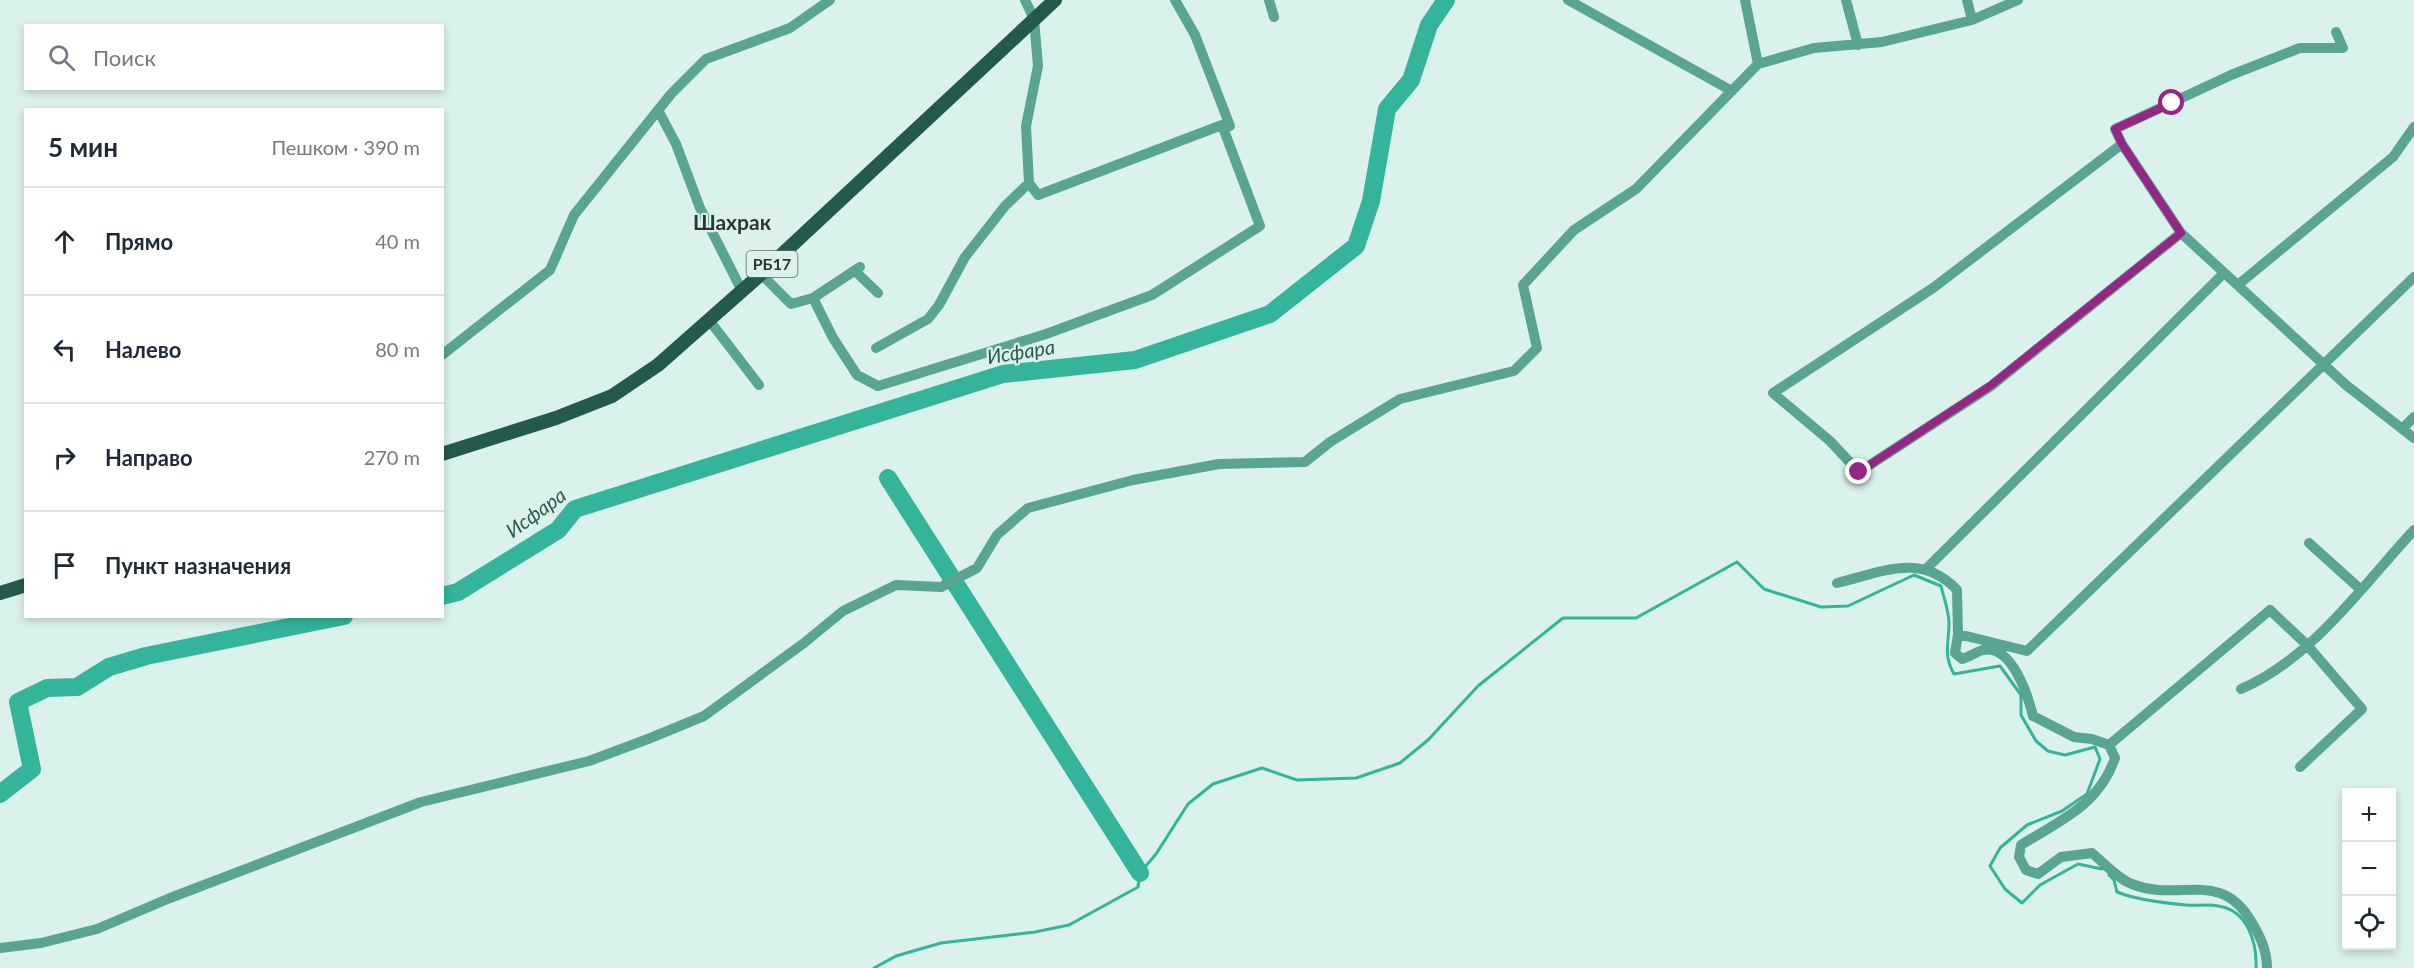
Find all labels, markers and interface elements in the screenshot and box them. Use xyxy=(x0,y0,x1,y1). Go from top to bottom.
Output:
search box xyxy=(24,24,444,90)
icon: search xyxy=(45,41,78,74)
text: Поиск xyxy=(93,44,156,71)
route start xyxy=(2158,89,2184,115)
text: 5 мин xyxy=(48,131,118,163)
text: Пешком · 390 m xyxy=(271,135,420,159)
district label: Шахрак xyxy=(693,209,772,234)
icon: ahead xyxy=(48,225,81,258)
text: Прямо xyxy=(105,228,173,255)
text: 40 m xyxy=(375,229,420,253)
road number: РБ17 xyxy=(746,251,798,277)
icon: left xyxy=(48,333,81,366)
water label: Исфара xyxy=(985,334,1057,368)
text: Налево xyxy=(105,336,181,363)
text: 80 m xyxy=(375,337,420,361)
icon: right xyxy=(48,441,81,474)
text: Направо xyxy=(105,444,193,471)
text: 270 m xyxy=(364,445,420,469)
route end xyxy=(1845,458,1871,484)
water label: Исфара xyxy=(501,482,570,542)
icon: arrive xyxy=(48,549,81,582)
text: Пункт назначения xyxy=(105,552,291,579)
map controls xyxy=(2342,788,2396,950)
button: + xyxy=(2342,788,2396,842)
button: − xyxy=(2342,842,2396,896)
button: locate xyxy=(2342,896,2396,950)

